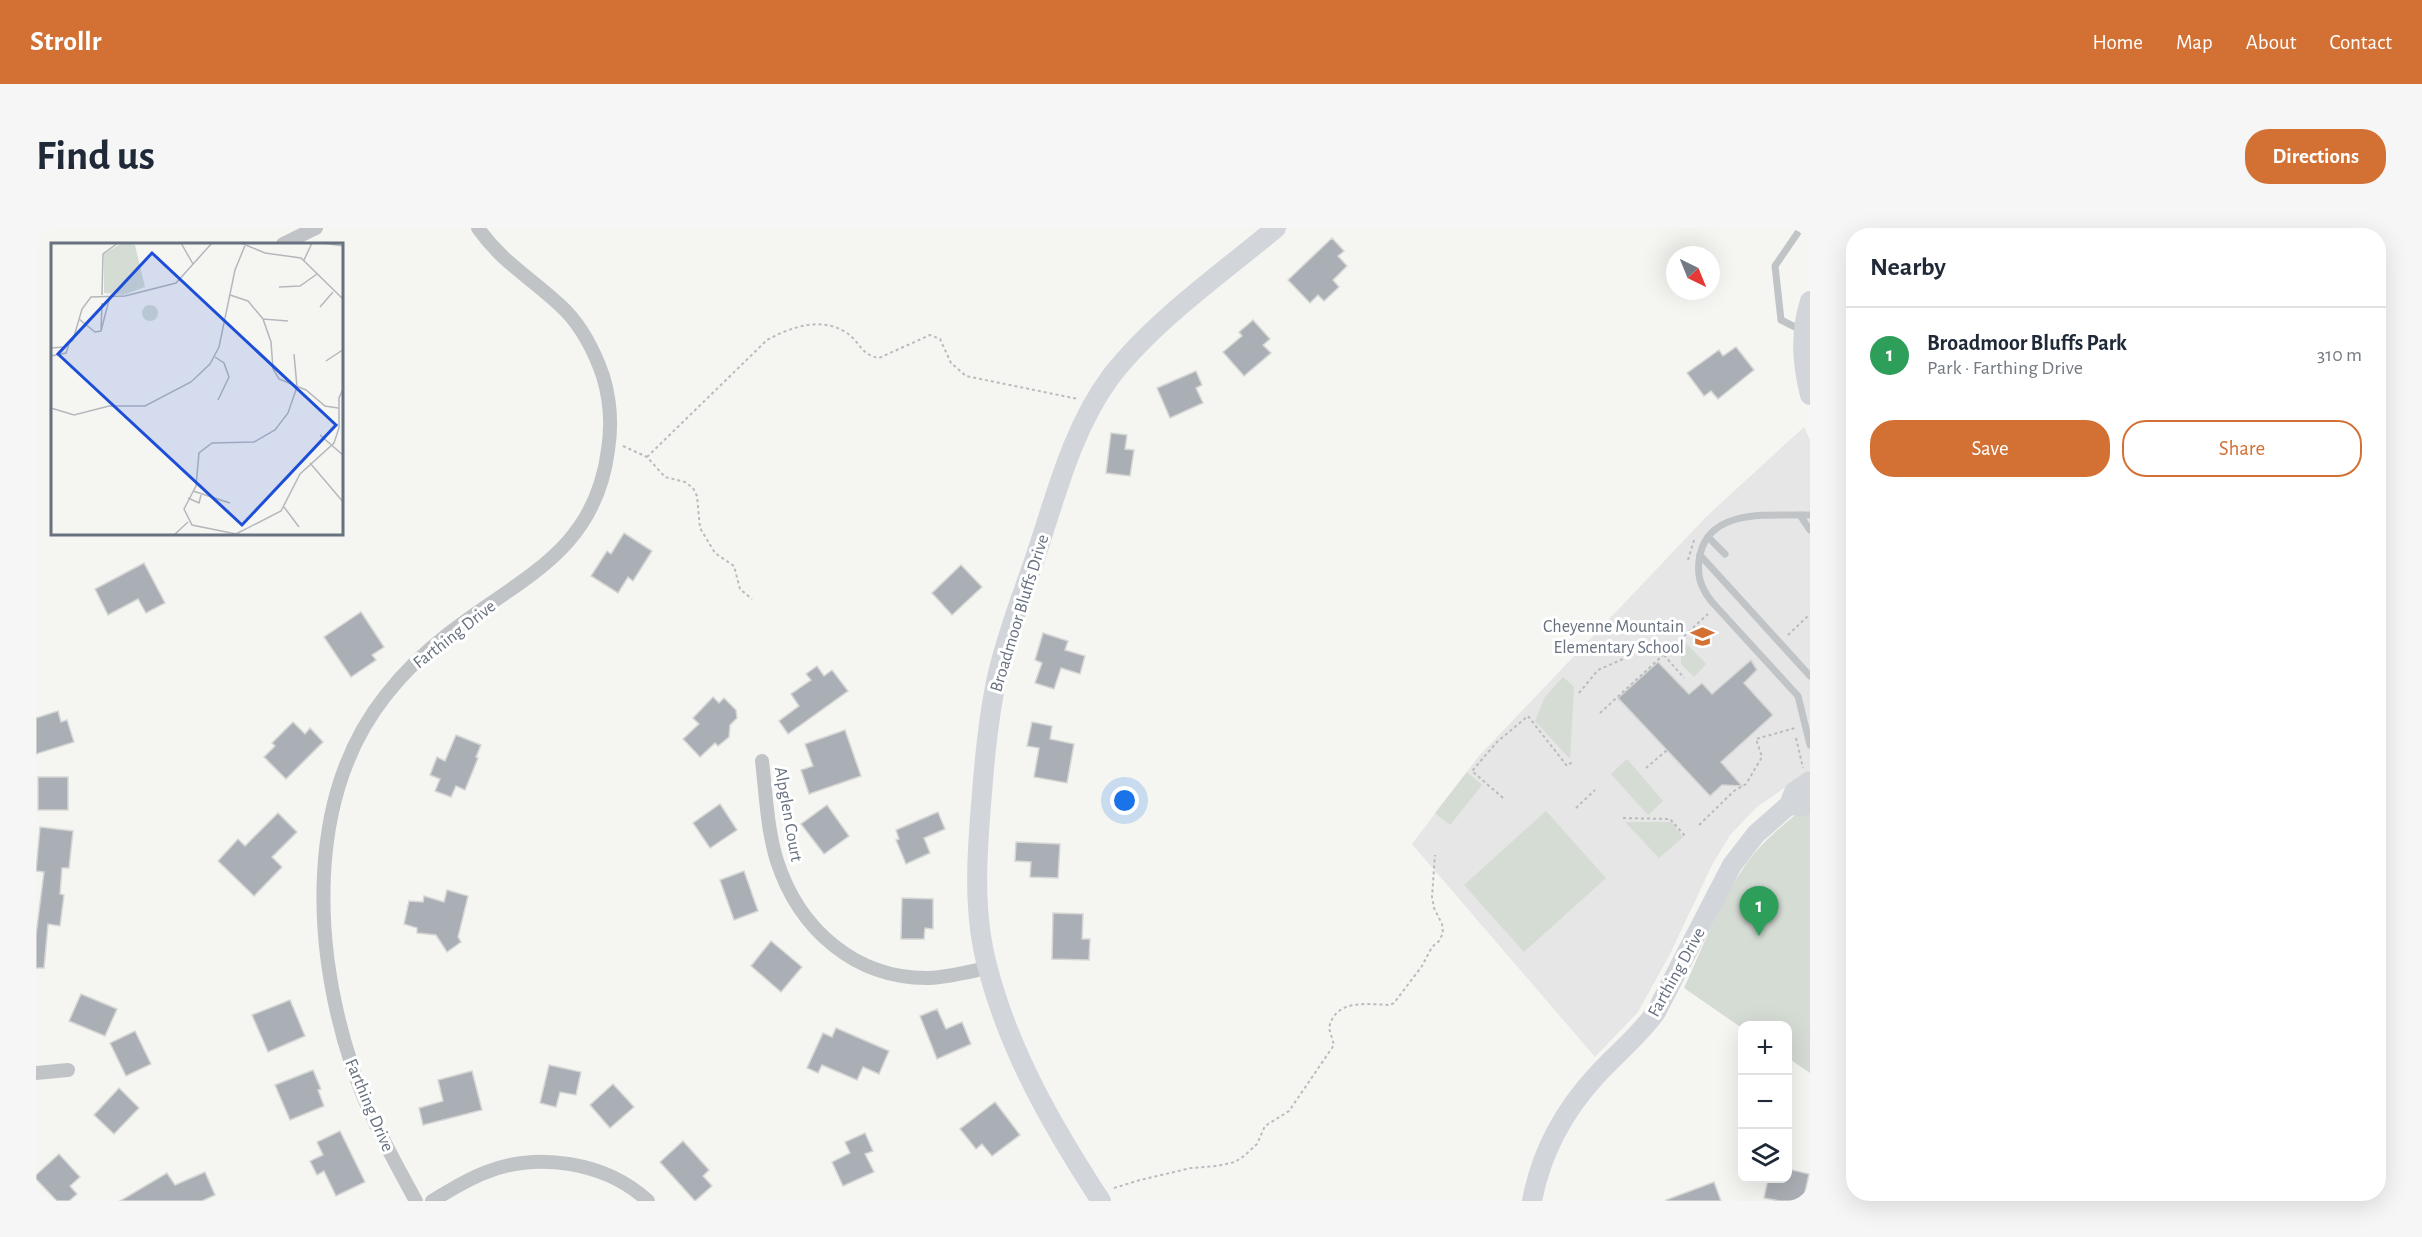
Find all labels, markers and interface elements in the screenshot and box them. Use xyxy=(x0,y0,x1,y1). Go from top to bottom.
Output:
text: Strollr xyxy=(30,28,101,56)
text: Home xyxy=(2092,32,2143,53)
text: Map xyxy=(2176,32,2213,53)
text: About xyxy=(2246,32,2296,53)
text: Contact xyxy=(2329,32,2392,53)
button: Directions xyxy=(2245,129,2386,184)
text: Find us xyxy=(36,135,155,177)
inset map xyxy=(51,243,344,536)
north arrow xyxy=(1666,246,1720,300)
text: Nearby xyxy=(1870,254,1946,280)
text: Broadmoor Bluffs Park xyxy=(1927,332,2127,354)
text: 1 xyxy=(1886,345,1893,365)
text: 310 m xyxy=(2317,345,2362,365)
text: Park · Farthing Drive xyxy=(1927,358,2083,378)
button: Save xyxy=(1870,420,2110,477)
button: Share xyxy=(2122,420,2362,477)
street label: Broadmoor Bluffs Drive xyxy=(987,532,1052,694)
street label: Farthing Drive xyxy=(410,597,499,672)
place label: Cheyenne Mountain Elementary School xyxy=(1543,618,1684,657)
school or university icon: Cheyenne Mountain Elementary School xyxy=(1689,623,1715,649)
street label: Alpglen Court xyxy=(771,765,805,863)
your location xyxy=(1110,786,1139,815)
pin: 1 xyxy=(1740,886,1778,936)
street label: Farthing Drive xyxy=(1645,925,1709,1020)
map controls xyxy=(1738,1021,1792,1183)
button: + xyxy=(1738,1021,1792,1075)
street label: Farthing Drive xyxy=(341,1056,397,1155)
button: − xyxy=(1738,1075,1792,1129)
button: layers xyxy=(1738,1129,1792,1183)

